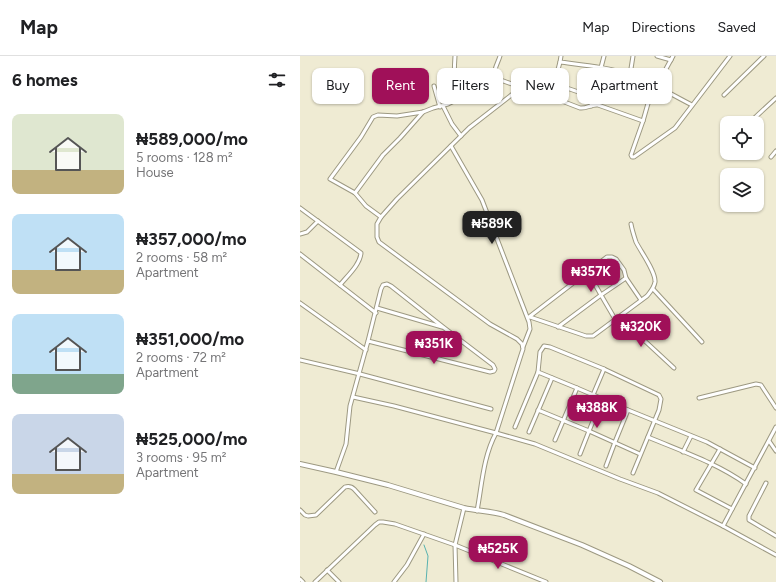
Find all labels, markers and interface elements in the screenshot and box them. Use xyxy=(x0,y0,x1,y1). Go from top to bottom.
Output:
text: Map xyxy=(20,16,58,39)
text: Map xyxy=(582,19,610,36)
text: Directions xyxy=(632,19,695,36)
text: Saved xyxy=(717,19,756,36)
chip: Buy xyxy=(312,68,364,104)
chip: Rent xyxy=(372,68,429,104)
chip: Filters xyxy=(437,68,503,104)
chip: New xyxy=(511,68,569,104)
chip: Apartment xyxy=(577,68,672,104)
icon: filters xyxy=(266,69,288,91)
text: 6 homes xyxy=(12,70,78,90)
map controls xyxy=(720,116,764,212)
button: locate xyxy=(720,116,764,160)
text: ₦589,000/mo xyxy=(136,129,248,149)
icon: home xyxy=(44,130,92,178)
text: 5 rooms · 128 m² xyxy=(136,150,233,165)
text: House xyxy=(136,165,174,180)
button: layers xyxy=(720,168,764,212)
pin: ₦589K xyxy=(464,211,520,245)
text: ₦589K xyxy=(471,216,513,231)
text: ₦357,000/mo xyxy=(136,229,247,249)
icon: home xyxy=(44,230,92,278)
text: 2 rooms · 58 m² xyxy=(136,250,227,265)
pin: ₦357K xyxy=(563,259,619,293)
text: ₦357K xyxy=(571,264,611,279)
text: Apartment xyxy=(136,265,199,280)
pin: ₦320K xyxy=(613,314,669,348)
text: ₦320K xyxy=(620,319,662,334)
text: ₦351,000/mo xyxy=(136,329,244,349)
icon: home xyxy=(44,330,92,378)
pin: ₦351K xyxy=(406,331,462,365)
text: ₦351K xyxy=(415,336,453,351)
text: 2 rooms · 72 m² xyxy=(136,350,226,365)
text: Apartment xyxy=(136,365,199,380)
pin: ₦388K xyxy=(569,395,625,429)
text: ₦388K xyxy=(576,400,618,415)
text: ₦525,000/mo xyxy=(136,429,247,449)
icon: home xyxy=(44,430,92,478)
text: 3 rooms · 95 m² xyxy=(136,450,226,465)
text: Apartment xyxy=(136,465,199,480)
pin: ₦525K xyxy=(470,536,526,570)
text: ₦525K xyxy=(478,541,518,556)

